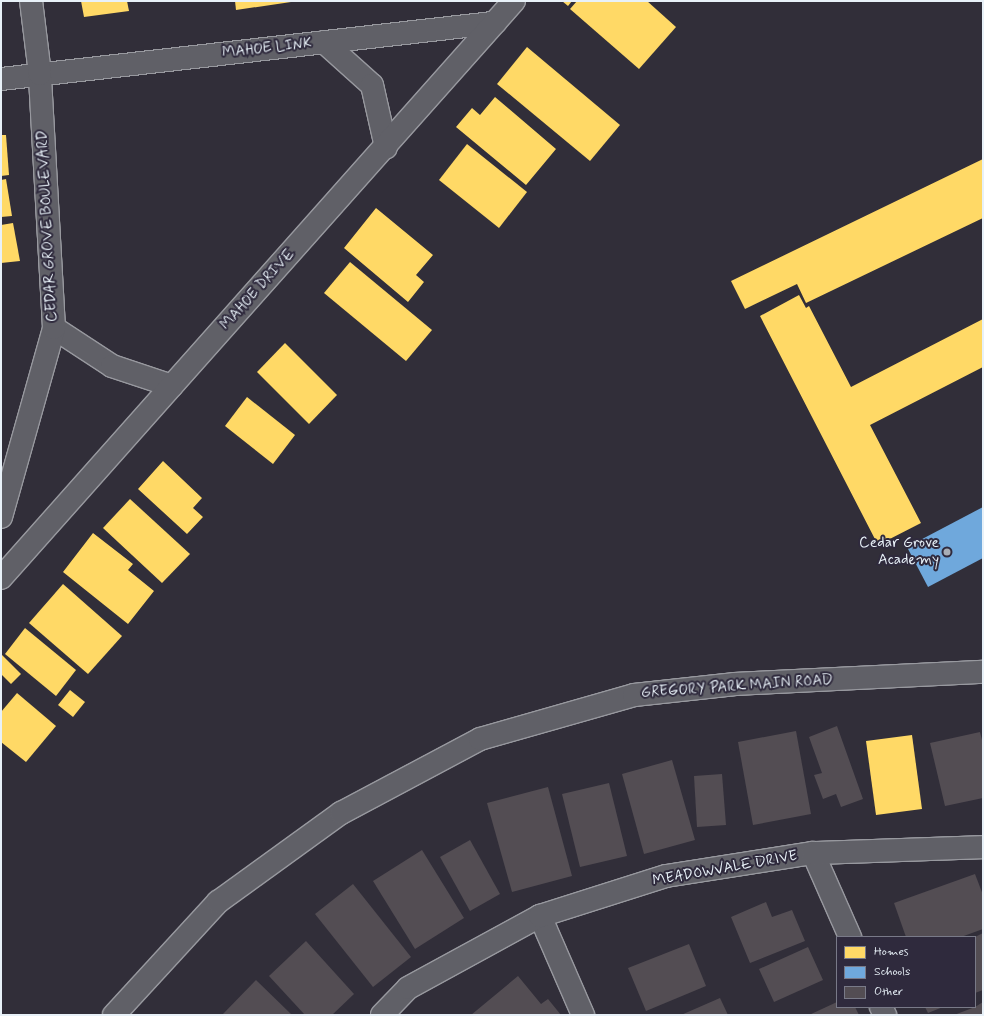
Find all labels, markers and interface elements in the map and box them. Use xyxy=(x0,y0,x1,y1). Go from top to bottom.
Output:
street label: MAHOE LINK xyxy=(221,35,313,63)
street label: CEDAR GROVE BOULEVARD xyxy=(34,130,62,322)
street label: MAHOE DRIVE xyxy=(217,246,299,334)
place label: Cedar Grove Academy xyxy=(859,534,939,569)
marker: Cedar Grove Academy xyxy=(942,547,952,557)
street label: GREGORY PARK MAIN ROAD xyxy=(641,671,833,703)
street label: MEADOWVALE DRIVE xyxy=(648,847,802,891)
legend xyxy=(836,936,976,1008)
text: Homes xyxy=(874,944,909,960)
text: Schools xyxy=(874,964,910,980)
text: Other xyxy=(874,984,903,1000)

